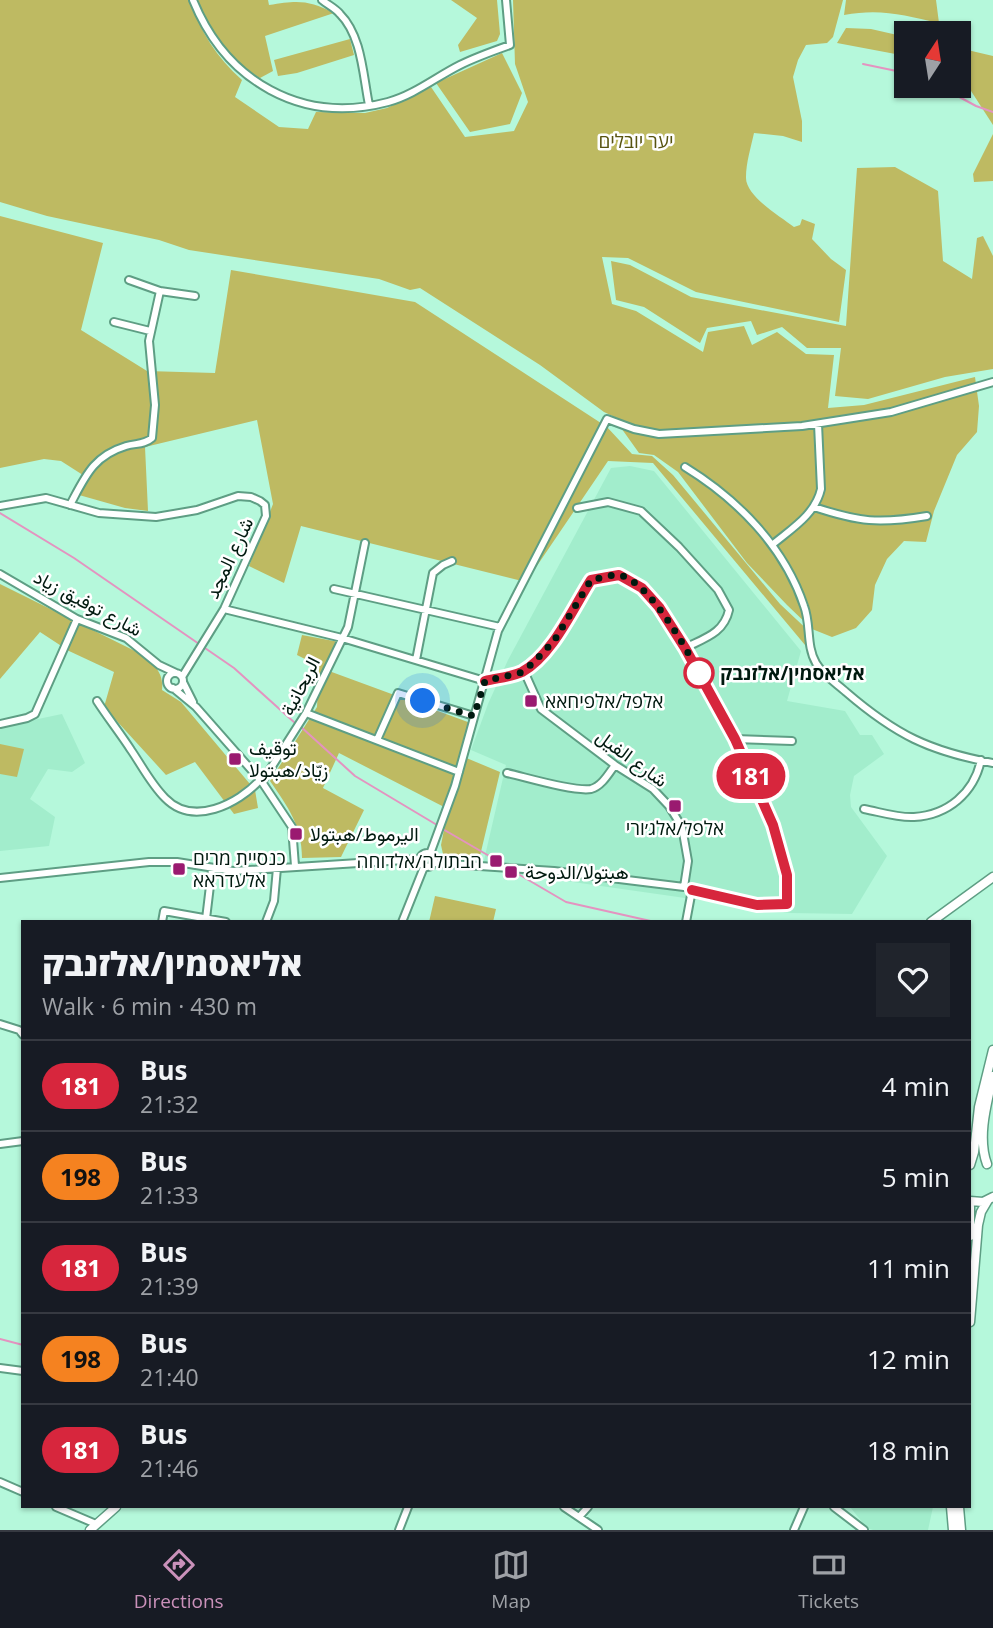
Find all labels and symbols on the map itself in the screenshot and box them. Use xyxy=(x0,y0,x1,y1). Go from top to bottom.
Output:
north arrow xyxy=(894,21,971,98)
park label: יער יובלים xyxy=(598,128,674,154)
street label: شارع المجد xyxy=(199,513,259,603)
street label: شارع توفيق زياد xyxy=(29,564,147,642)
street label: الريحانية xyxy=(274,652,326,720)
marker: אליאסמין/אלזנבק xyxy=(684,658,714,688)
place label: אליאסמין/אלזנבק xyxy=(720,660,865,686)
your location xyxy=(405,683,440,718)
place label: אלפל/אלפיחאא xyxy=(545,688,663,714)
marker: אלפל/אלפיחאא xyxy=(523,693,539,709)
street label: شارع الفيل xyxy=(591,723,673,793)
place label: توقيف زيّاد/هبتولا xyxy=(249,735,328,783)
marker: توقيف زيّاد/هبتولا xyxy=(227,751,243,767)
line badge: 181 xyxy=(711,753,791,799)
marker: אלפל/אלג׳ורי xyxy=(667,798,683,814)
place label: אלפל/אלג׳ורי xyxy=(626,815,724,841)
place label: اليرموط/هبتولا xyxy=(310,821,419,847)
marker: اليرموط/هبتولا xyxy=(288,826,304,842)
place label: כנסיית מרים אלעדראא xyxy=(193,845,286,893)
place label: הבתולה/אלדוחה xyxy=(357,848,482,874)
marker: הבתולה/אלדוחה xyxy=(488,853,504,869)
place label: هبتولا/الدوحة xyxy=(525,859,629,885)
marker: כנסיית מרים אלעדראא xyxy=(171,861,187,877)
marker: هبتولا/الدوحة xyxy=(503,864,519,880)

